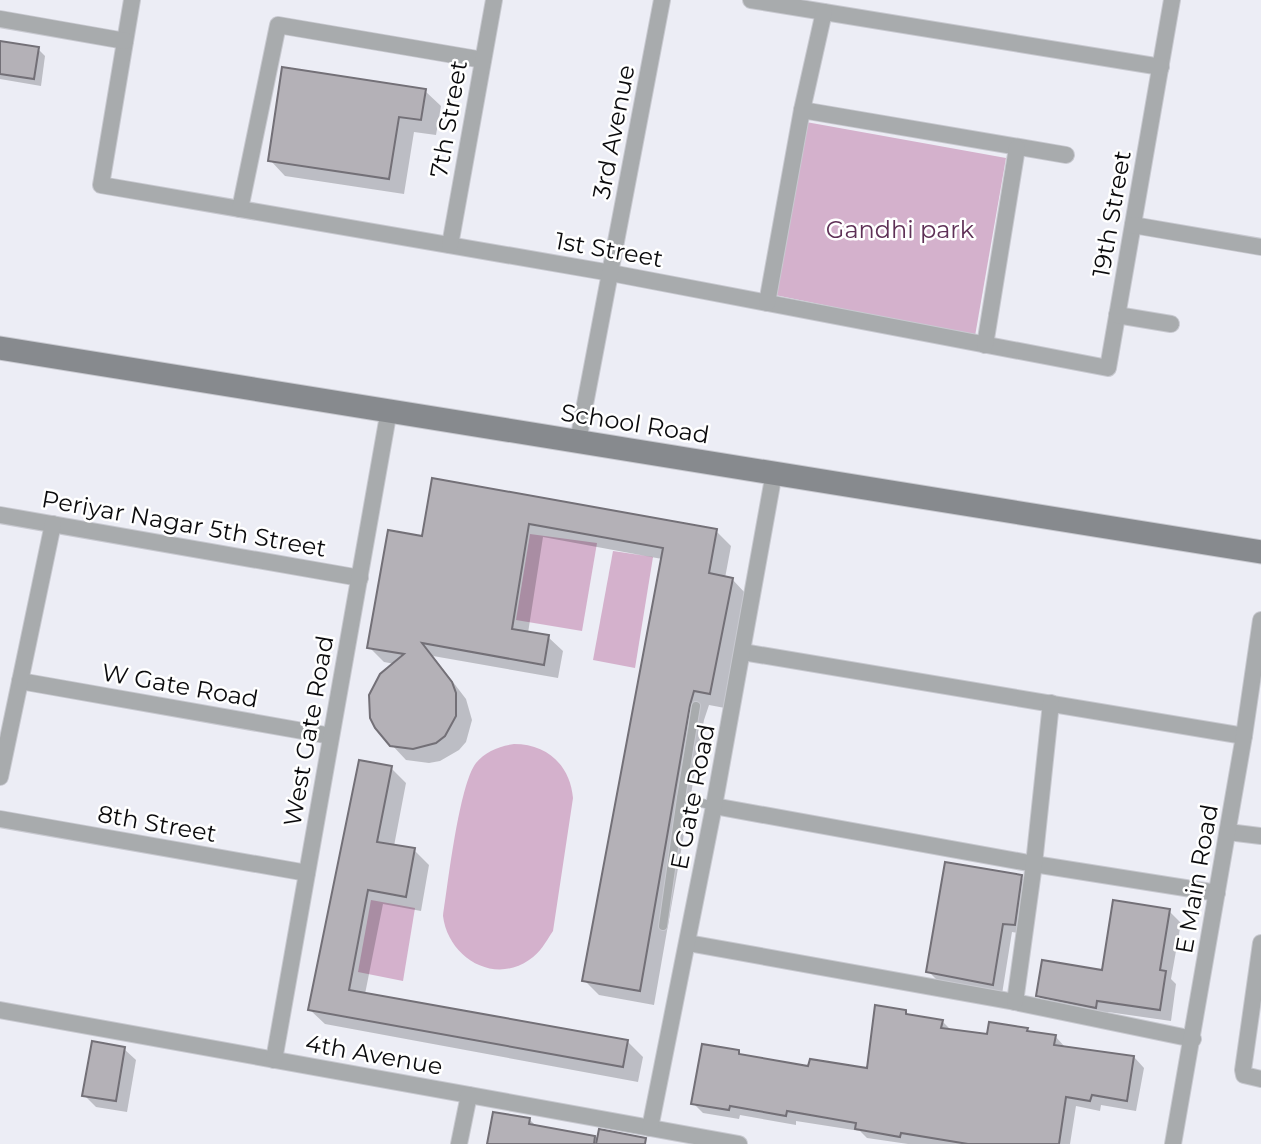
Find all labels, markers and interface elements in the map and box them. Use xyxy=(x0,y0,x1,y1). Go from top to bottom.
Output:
street label: 7th Street xyxy=(424,58,473,180)
street label: 3rd Avenue xyxy=(586,62,641,201)
street label: 19th Street xyxy=(1086,148,1137,280)
park label: Gandhi park xyxy=(826,215,975,244)
street label: 1st Street xyxy=(553,226,666,273)
street label: School Road xyxy=(559,397,711,450)
street label: Periyar Nagar 5th Street xyxy=(40,484,329,563)
street label: West Gate Road xyxy=(277,633,340,829)
street label: W Gate Road xyxy=(100,657,261,714)
street label: E Gate Road xyxy=(664,722,721,872)
street label: 8th Street xyxy=(95,799,219,848)
street label: E Main Road xyxy=(1169,802,1224,956)
street label: 4th Avenue xyxy=(303,1028,445,1081)

